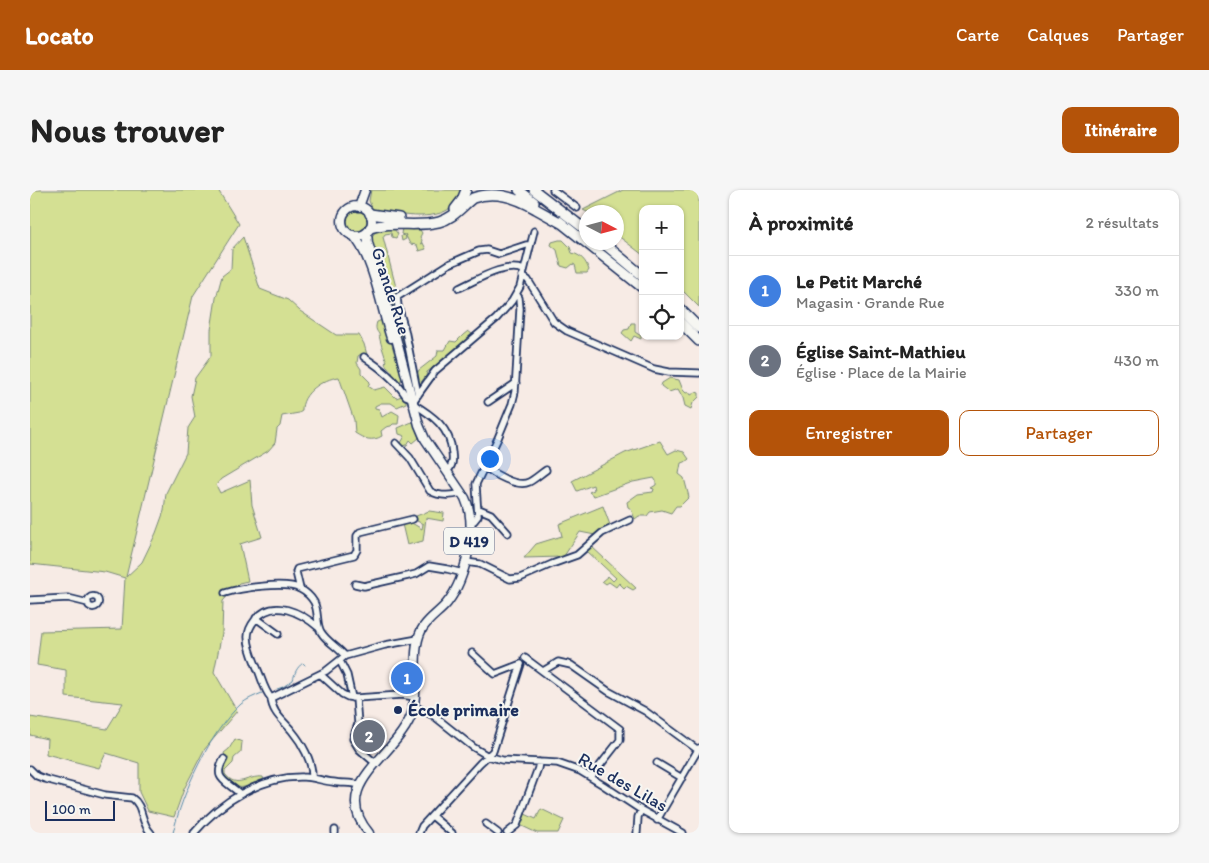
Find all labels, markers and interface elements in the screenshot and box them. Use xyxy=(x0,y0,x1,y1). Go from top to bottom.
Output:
text: Locato xyxy=(25,21,94,50)
text: Carte xyxy=(956,24,999,46)
text: Calques xyxy=(1027,24,1089,46)
text: Partager xyxy=(1117,24,1184,46)
button: Itinéraire xyxy=(1062,107,1179,153)
text: Nous trouver xyxy=(30,109,224,151)
north arrow xyxy=(579,205,624,250)
map controls xyxy=(639,205,684,340)
button: + xyxy=(639,205,684,250)
text: À proximité xyxy=(749,210,854,235)
text: 2 résultats xyxy=(1085,213,1159,232)
street label: Grande Rue xyxy=(367,245,415,337)
button: − xyxy=(639,250,684,295)
text: Le Petit Marché xyxy=(796,270,922,293)
text: 1 xyxy=(761,281,769,300)
text: 330 m xyxy=(1115,281,1159,300)
text: Magasin · Grande Rue xyxy=(796,293,945,312)
button: locate xyxy=(639,295,684,340)
text: Église Saint-Mathieu xyxy=(796,340,966,363)
text: 2 xyxy=(761,351,769,370)
text: 430 m xyxy=(1114,351,1159,370)
text: Église · Place de la Mairie xyxy=(796,363,967,382)
button: Enregistrer xyxy=(749,410,949,456)
button: Partager xyxy=(959,410,1159,456)
your location xyxy=(477,446,503,472)
road number: D 419 xyxy=(444,528,494,554)
pin: 1 xyxy=(391,659,423,697)
place label: École primaire xyxy=(408,699,519,721)
marker: École primaire xyxy=(392,704,404,716)
pin: 2 xyxy=(353,717,385,755)
street label: Rue des Lilas xyxy=(574,748,672,816)
scale bar xyxy=(45,798,115,821)
text: 100 m xyxy=(52,801,91,818)

